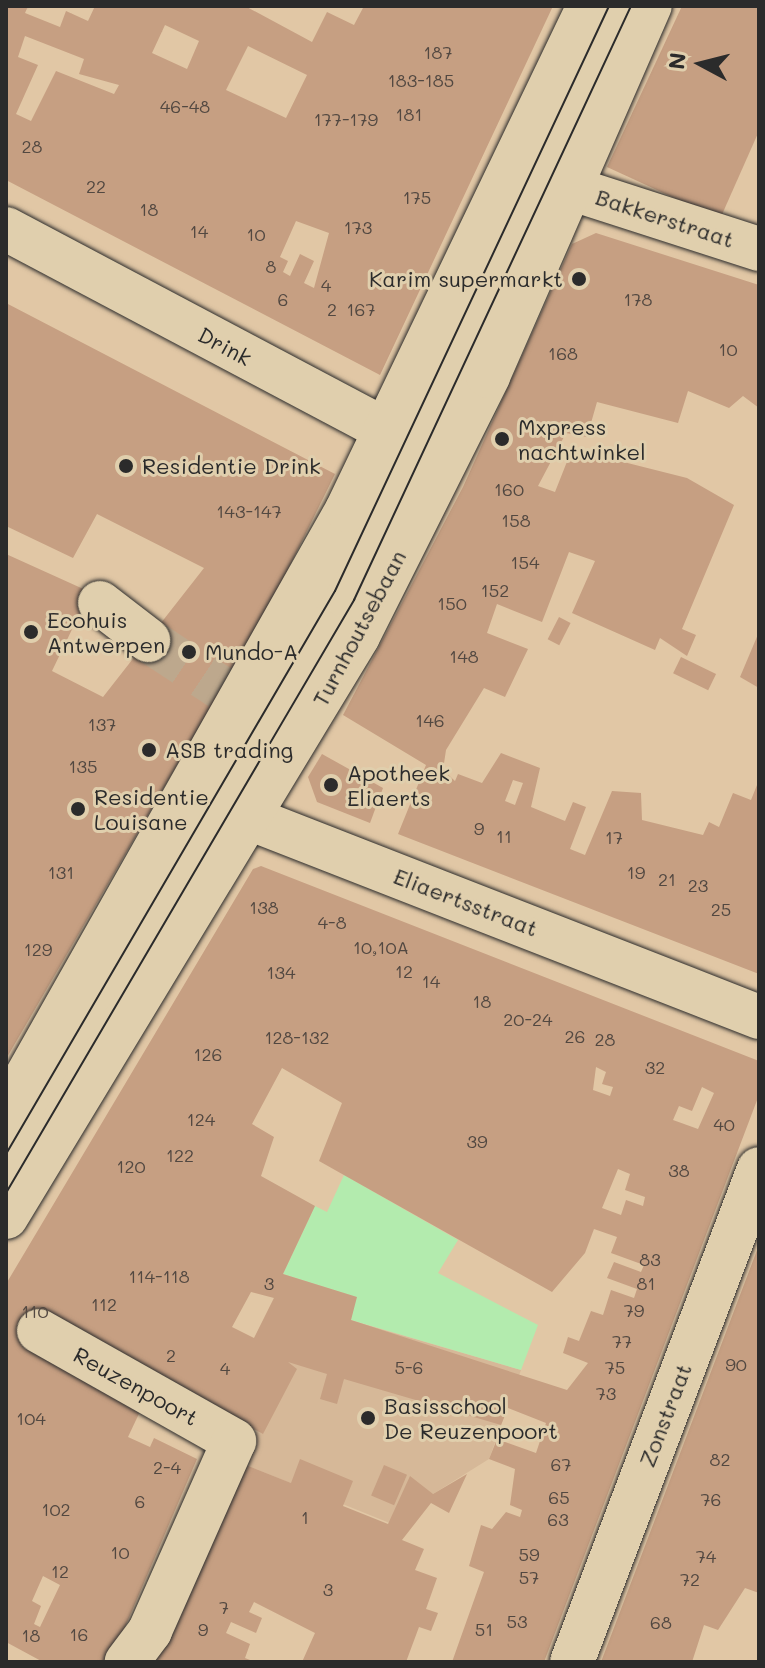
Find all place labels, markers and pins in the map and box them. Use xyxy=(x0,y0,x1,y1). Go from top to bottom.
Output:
place label: Karim supermarkt xyxy=(369,266,563,292)
marker: Karim supermarkt xyxy=(570,270,588,288)
place label: Mxpress nachtwinkel xyxy=(518,413,646,464)
marker: Mxpress nachtwinkel xyxy=(493,430,511,448)
place label: Residentie Drink xyxy=(142,453,321,479)
marker: Residentie Drink xyxy=(117,457,135,475)
place label: Ecohuis Antwerpen xyxy=(47,606,165,658)
marker: Ecohuis Antwerpen xyxy=(22,623,40,641)
place label: Mundo-A xyxy=(205,639,298,665)
marker: Mundo-A xyxy=(180,643,198,661)
place label: ASB trading xyxy=(165,737,293,763)
marker: ASB trading xyxy=(140,741,158,759)
place label: Apotheek Eliaerts xyxy=(347,759,450,810)
marker: Apotheek Eliaerts xyxy=(322,776,340,794)
place label: Residentie Louisane xyxy=(94,783,209,834)
marker: Residentie Louisane xyxy=(69,800,87,818)
place label: Basisschool De Reuzenpoort xyxy=(384,1392,558,1444)
marker: Basisschool De Reuzenpoort xyxy=(359,1409,377,1427)

